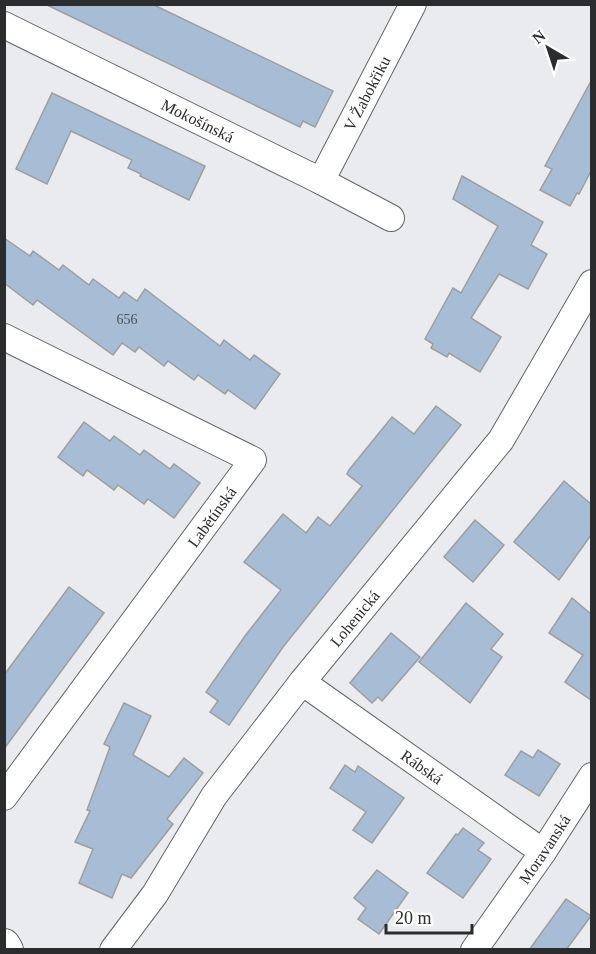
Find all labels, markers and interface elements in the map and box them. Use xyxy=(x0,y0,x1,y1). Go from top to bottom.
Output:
north arrow xyxy=(518,18,578,78)
text: N xyxy=(529,26,549,47)
street label: V Žabokřiku xyxy=(340,53,393,133)
street label: Mokošínská xyxy=(159,95,237,145)
house number: 656 xyxy=(117,312,138,327)
street label: Labětínská xyxy=(184,484,240,550)
street label: Lohenická xyxy=(326,587,382,650)
street label: Rábská xyxy=(398,746,446,787)
street label: Moravanská xyxy=(515,811,573,887)
scale bar xyxy=(386,897,472,935)
text: 20 m xyxy=(395,908,432,928)

